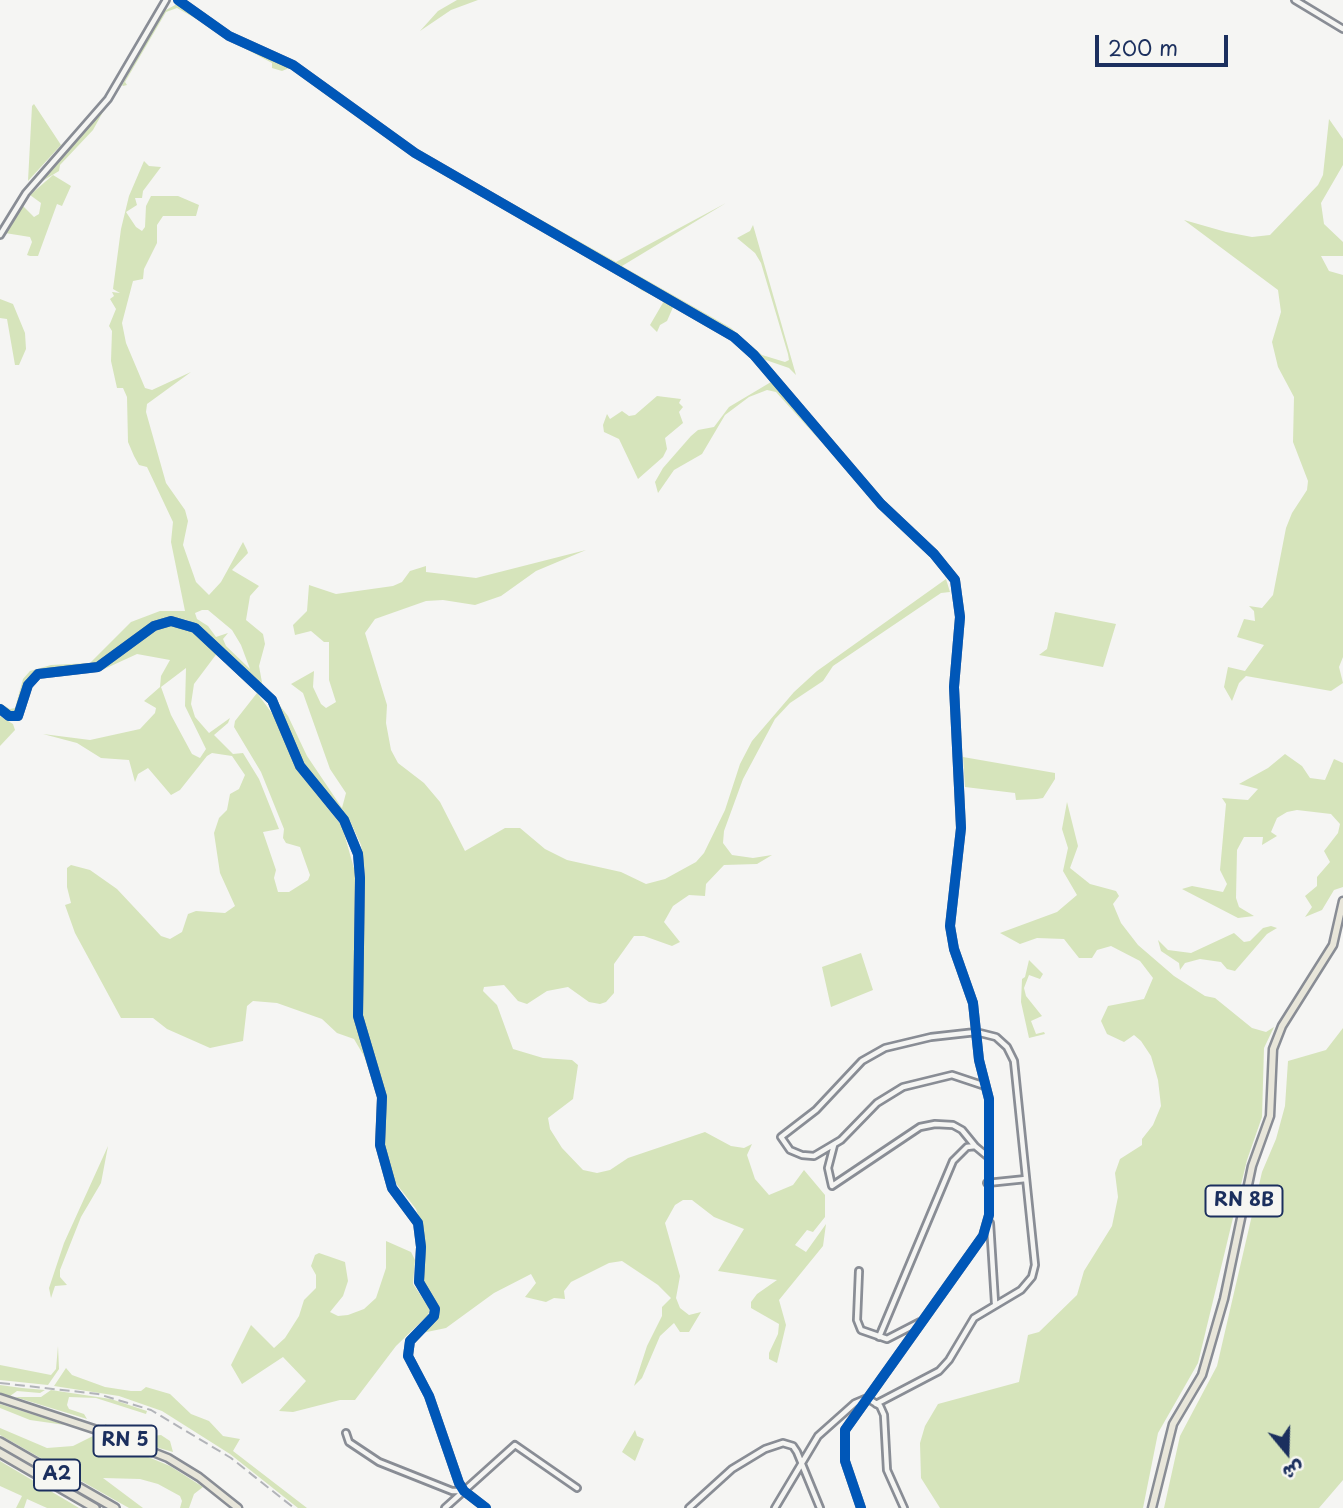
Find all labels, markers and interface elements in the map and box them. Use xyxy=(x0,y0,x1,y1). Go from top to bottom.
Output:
scale bar xyxy=(1098,21,1231,65)
text: 200 m xyxy=(1108,31,1178,63)
road number: RN 8B xyxy=(1206,1186,1282,1217)
north arrow xyxy=(1252,1417,1322,1487)
road number: RN 5 xyxy=(94,1426,156,1456)
text: ش xyxy=(1279,1455,1308,1488)
road number: A2 xyxy=(34,1460,80,1490)

